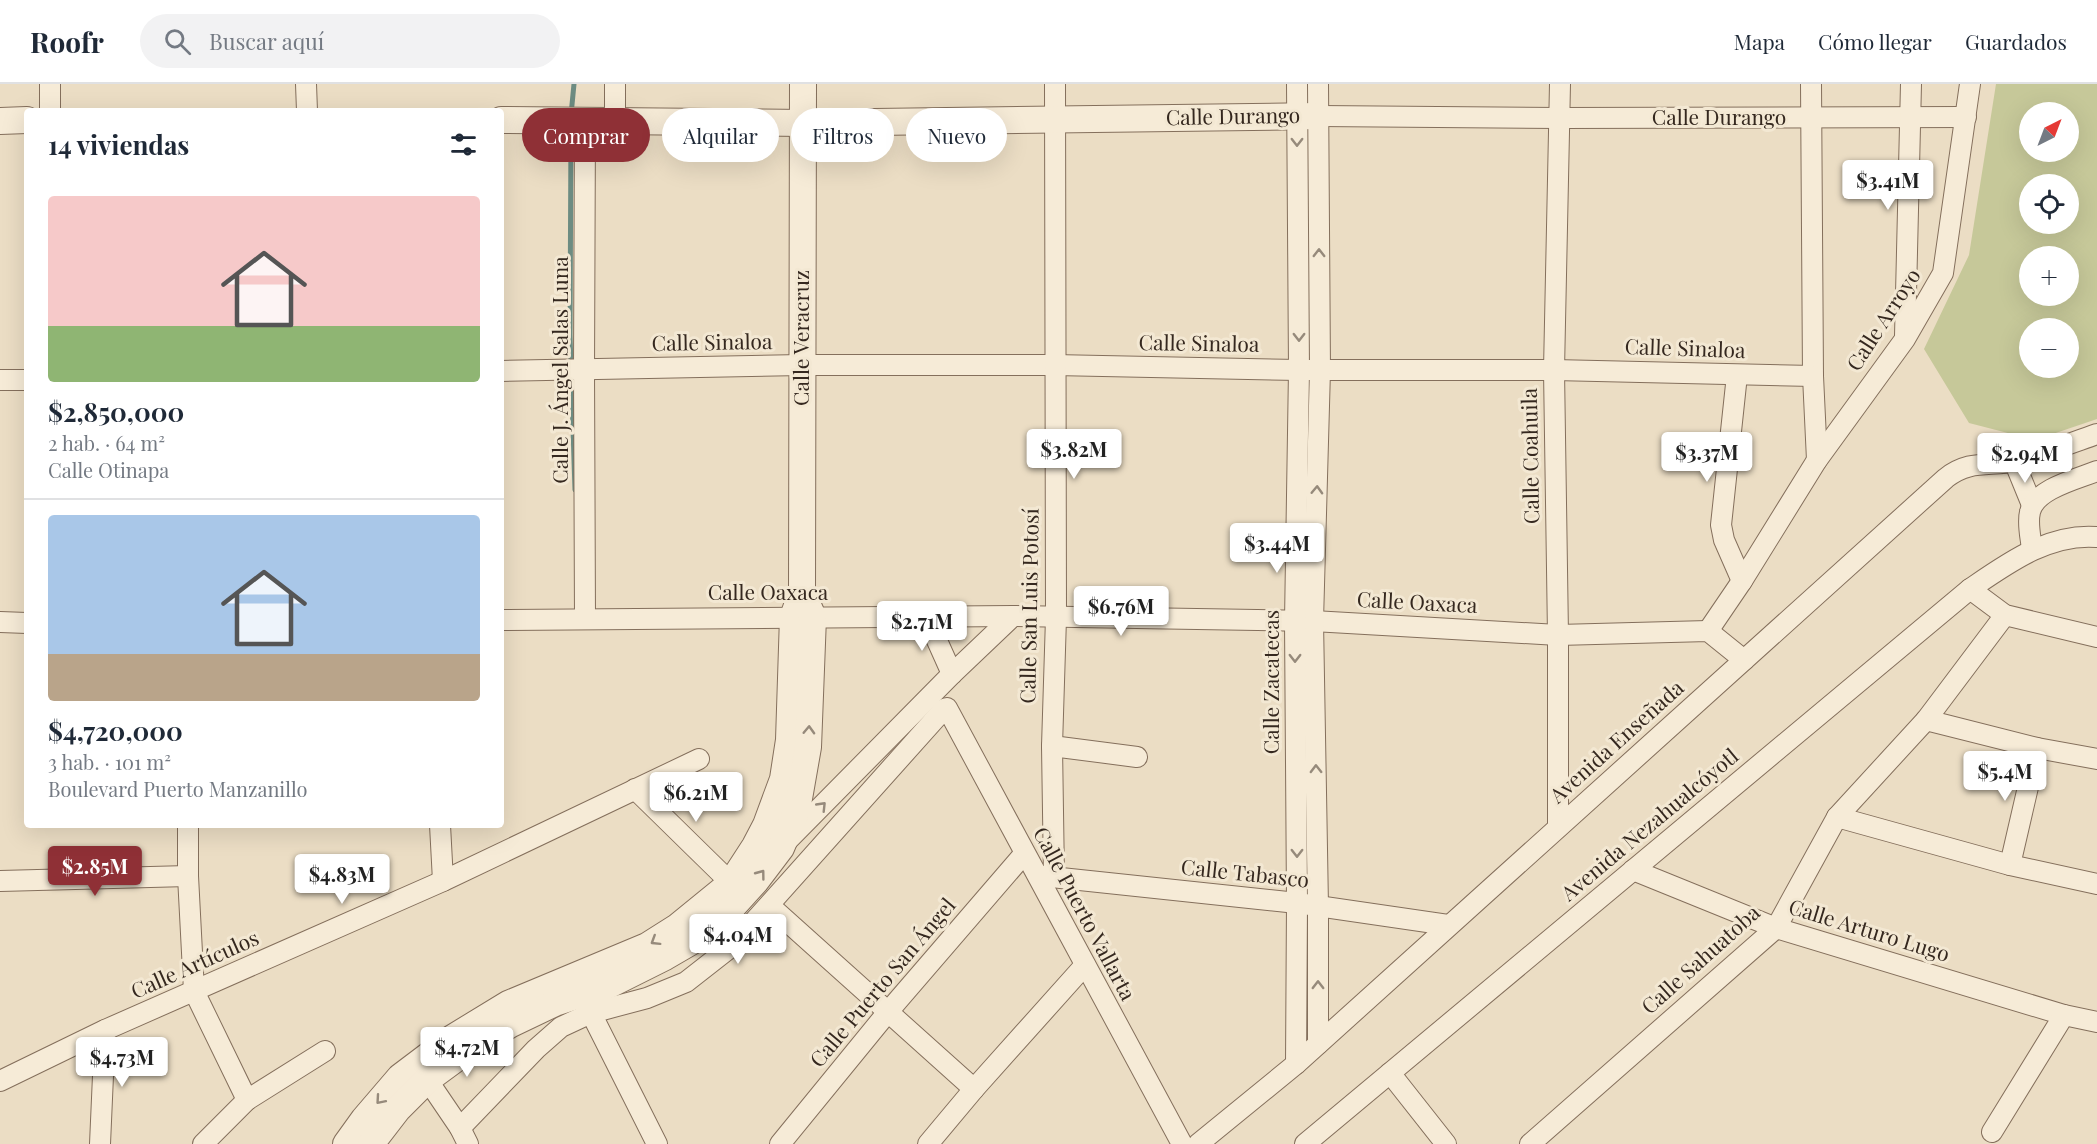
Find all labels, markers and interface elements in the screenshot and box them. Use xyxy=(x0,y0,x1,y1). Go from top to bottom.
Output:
search box xyxy=(140,14,560,68)
text: Roofr xyxy=(30,23,104,60)
icon: search xyxy=(161,25,194,58)
text: Buscar aquí xyxy=(209,26,324,56)
text: Mapa xyxy=(1734,27,1785,55)
text: Cómo llegar xyxy=(1818,27,1932,55)
text: Guardados xyxy=(1965,27,2067,55)
street label: Calle Durango xyxy=(1165,100,1300,130)
street label: Calle Durango xyxy=(1652,102,1786,130)
north arrow xyxy=(2019,102,2079,162)
map controls xyxy=(2019,102,2079,378)
chip: Comprar xyxy=(522,108,650,162)
chip: Alquilar xyxy=(662,108,779,162)
chip: Filtros xyxy=(791,108,894,162)
chip: Nuevo xyxy=(906,108,1007,162)
text: 14 viviendas xyxy=(48,127,189,162)
icon: filters xyxy=(447,128,480,161)
one-way arrow xyxy=(1291,138,1303,147)
pin: $3.41M xyxy=(1839,160,1937,211)
text: $3.41M xyxy=(1856,166,1920,193)
button: locate xyxy=(2019,174,2079,234)
icon: home xyxy=(210,235,318,343)
button: + xyxy=(2019,246,2079,306)
one-way arrow xyxy=(1313,249,1325,258)
street label: Calle J. Ángel Salas Luna xyxy=(545,256,573,484)
street label: Calle Arroyo xyxy=(1839,262,1926,375)
street label: Calle Veracruz xyxy=(786,270,814,406)
button: − xyxy=(2019,318,2079,378)
street label: Calle Sinaloa xyxy=(651,326,773,356)
street label: Calle Sinaloa xyxy=(1138,327,1260,357)
street label: Calle Sinaloa xyxy=(1624,331,1746,363)
one-way arrow xyxy=(1293,333,1305,342)
street label: Calle Coahuila xyxy=(1514,387,1544,524)
text: $2,850,000 xyxy=(48,394,184,429)
text: 2 hab. · 64 m² xyxy=(48,429,165,456)
pin: $3.82M xyxy=(1025,429,1123,480)
pin: $3.37M xyxy=(1658,432,1756,483)
pin: $2.94M xyxy=(1976,433,2074,484)
text: $3.82M xyxy=(1041,435,1107,462)
text: $3.37M xyxy=(1675,438,1739,465)
text: $2.94M xyxy=(1991,439,2059,466)
text: Calle Otinapa xyxy=(48,456,169,483)
one-way arrow xyxy=(1310,486,1323,495)
street label: Calle San Luis Potosí xyxy=(1012,508,1044,704)
pin: $3.44M xyxy=(1228,523,1326,574)
text: $3.44M xyxy=(1244,529,1310,556)
icon: home xyxy=(210,554,318,662)
street label: Calle Oaxaca xyxy=(708,577,829,605)
street label: Calle Oaxaca xyxy=(1356,584,1479,618)
pin: $6.76M xyxy=(1072,586,1170,637)
text: $6.76M xyxy=(1088,592,1154,619)
pin: $2.71M xyxy=(873,601,971,652)
text: $2.71M xyxy=(891,607,953,634)
street label: Calle Zacatecas xyxy=(1256,610,1284,754)
one-way arrow xyxy=(1289,654,1301,663)
street label: Avenida Enseñada xyxy=(1542,672,1689,809)
text: $4,720,000 xyxy=(48,713,183,748)
one-way arrow xyxy=(802,726,815,735)
street label: Avenida Nezahualcóyotl xyxy=(1553,741,1743,907)
text: 3 hab. · 101 m² xyxy=(48,748,171,775)
pin: $5.4M xyxy=(1963,751,2047,802)
text: $5.4M xyxy=(1977,757,2033,784)
one-way arrow xyxy=(1310,765,1322,774)
pin: $6.21M xyxy=(647,772,745,823)
text: Boulevard Puerto Manzanillo xyxy=(48,775,307,802)
text: $6.21M xyxy=(664,778,728,805)
one-way arrow xyxy=(814,802,825,813)
street label: Calle Puerto Vallarta xyxy=(1028,821,1144,1005)
pin: $2.85M xyxy=(46,846,144,897)
one-way arrow xyxy=(1291,849,1303,858)
street label: Calle Tabasco xyxy=(1180,851,1311,893)
text: $2.85M xyxy=(62,852,128,879)
pin: $4.83M xyxy=(293,854,391,905)
text: $4.83M xyxy=(309,860,375,887)
one-way arrow xyxy=(754,870,765,881)
street label: Calle Puerto San Ángel xyxy=(802,891,961,1072)
street label: Calle Arturo Lugo xyxy=(1786,891,1953,967)
street label: Calle Sahuatoba xyxy=(1634,897,1765,1019)
pin: $4.04M xyxy=(689,914,787,965)
text: $4.04M xyxy=(703,920,773,947)
street label: Calle Artículos xyxy=(126,922,263,1004)
one-way arrow xyxy=(651,934,661,945)
one-way arrow xyxy=(1312,981,1324,990)
pin: $4.72M xyxy=(418,1027,516,1078)
text: $4.72M xyxy=(434,1033,500,1060)
pin: $4.73M xyxy=(73,1037,171,1088)
text: $4.73M xyxy=(90,1043,154,1070)
one-way arrow xyxy=(376,1093,387,1104)

